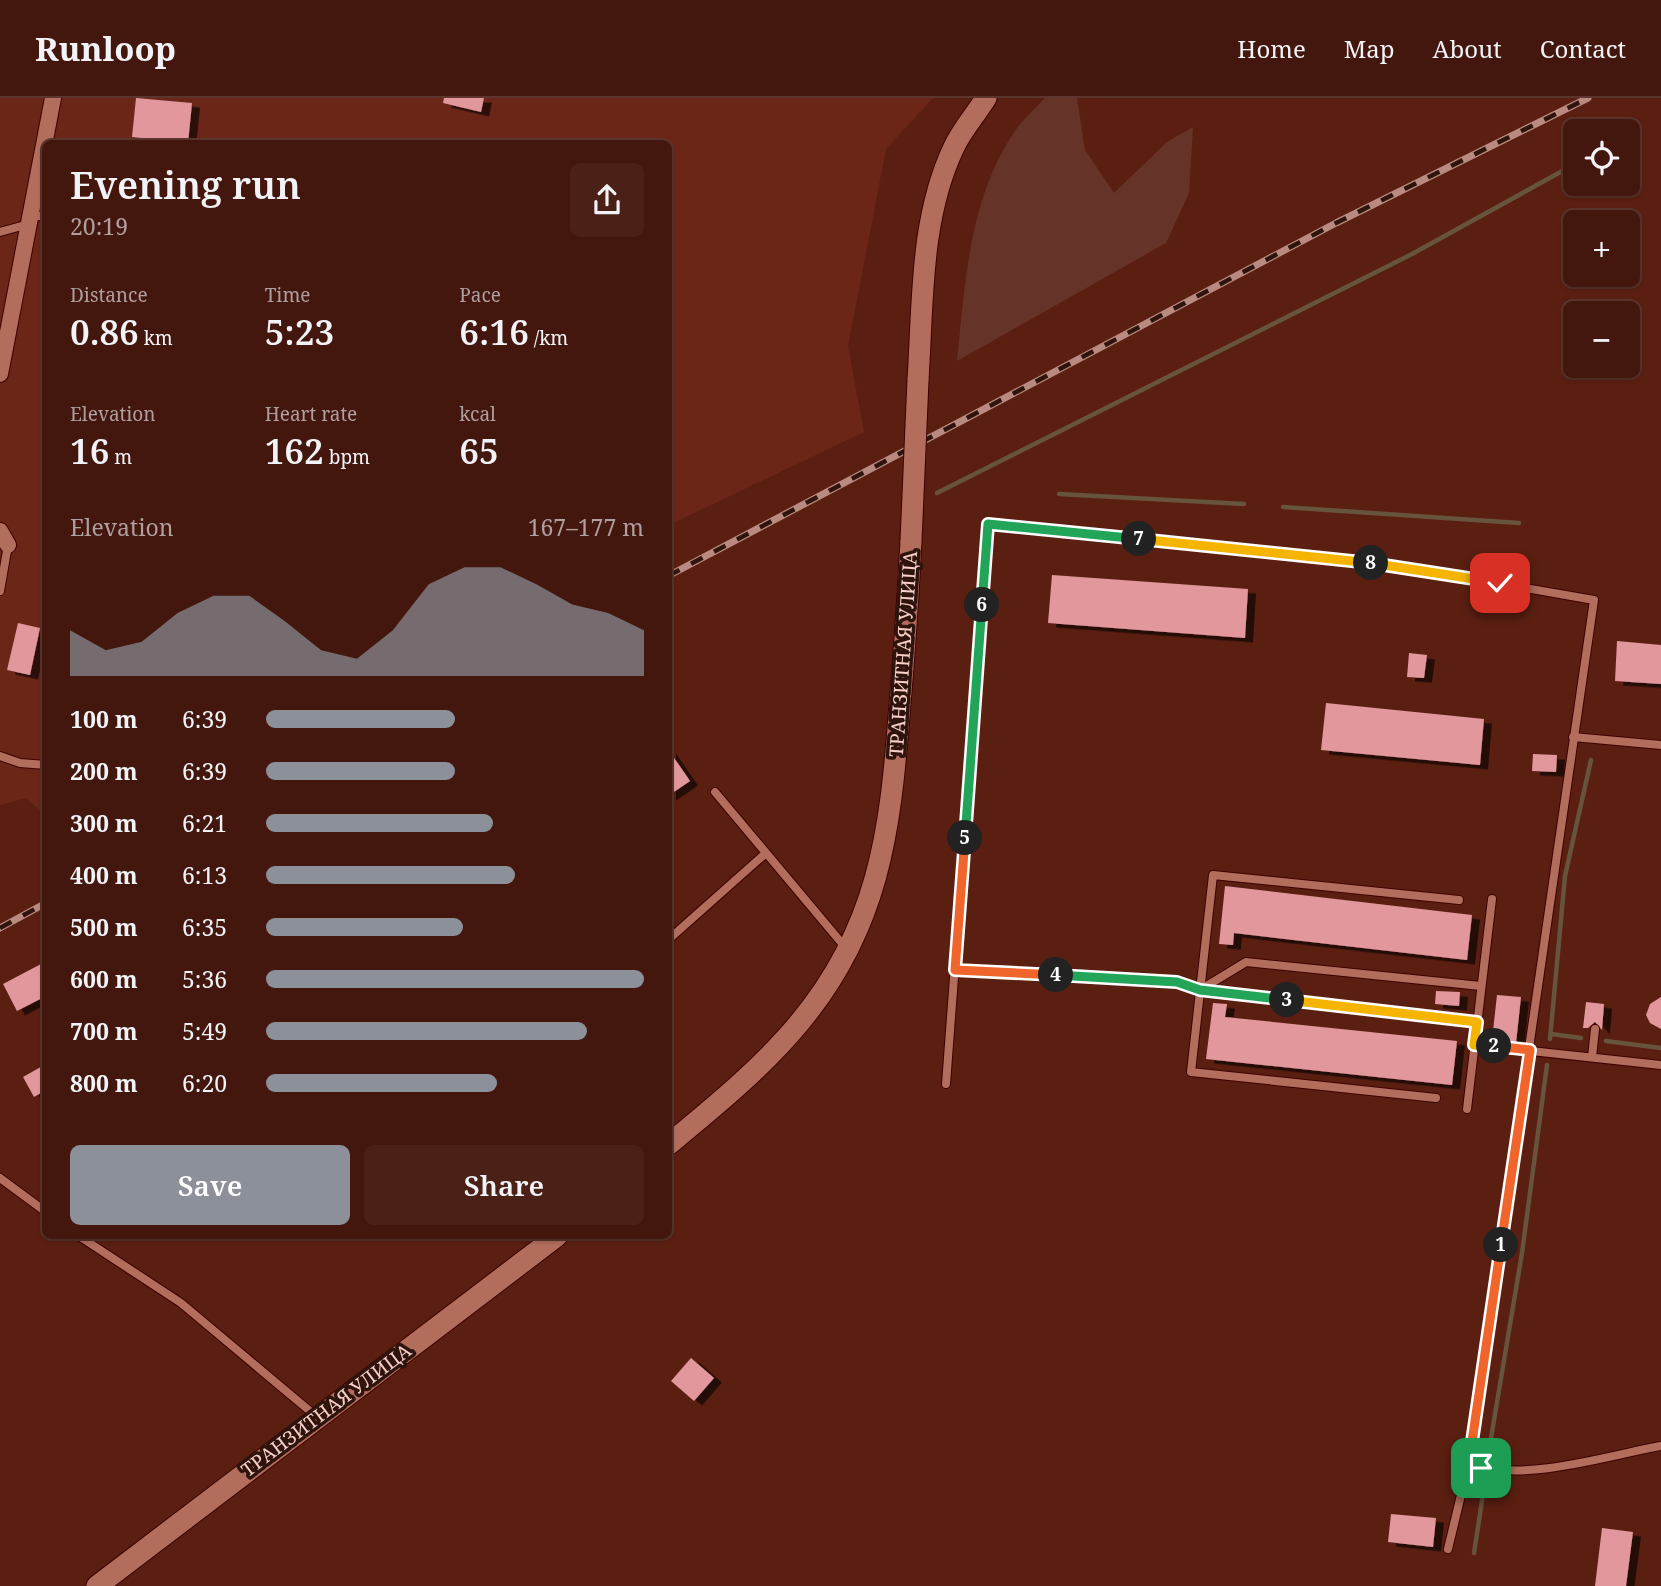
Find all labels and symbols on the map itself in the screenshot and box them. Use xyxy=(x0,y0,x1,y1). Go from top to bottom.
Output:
pin: 7 xyxy=(1122,522,1156,556)
pin: 8 xyxy=(1354,546,1388,580)
street label: ТРАНЗИТНАЯ УЛИЦА xyxy=(883,550,923,758)
pin xyxy=(1470,553,1530,613)
pin: 6 xyxy=(964,588,1000,622)
pin: 5 xyxy=(948,820,982,856)
pin: 4 xyxy=(1038,958,1074,992)
pin: 3 xyxy=(1270,982,1304,1018)
pin: 2 xyxy=(1476,1028,1512,1063)
pin: 1 xyxy=(1484,1228,1518,1262)
street label: ТРАНЗИТНАЯ УЛИЦА xyxy=(236,1337,417,1482)
pin xyxy=(1451,1438,1511,1498)

